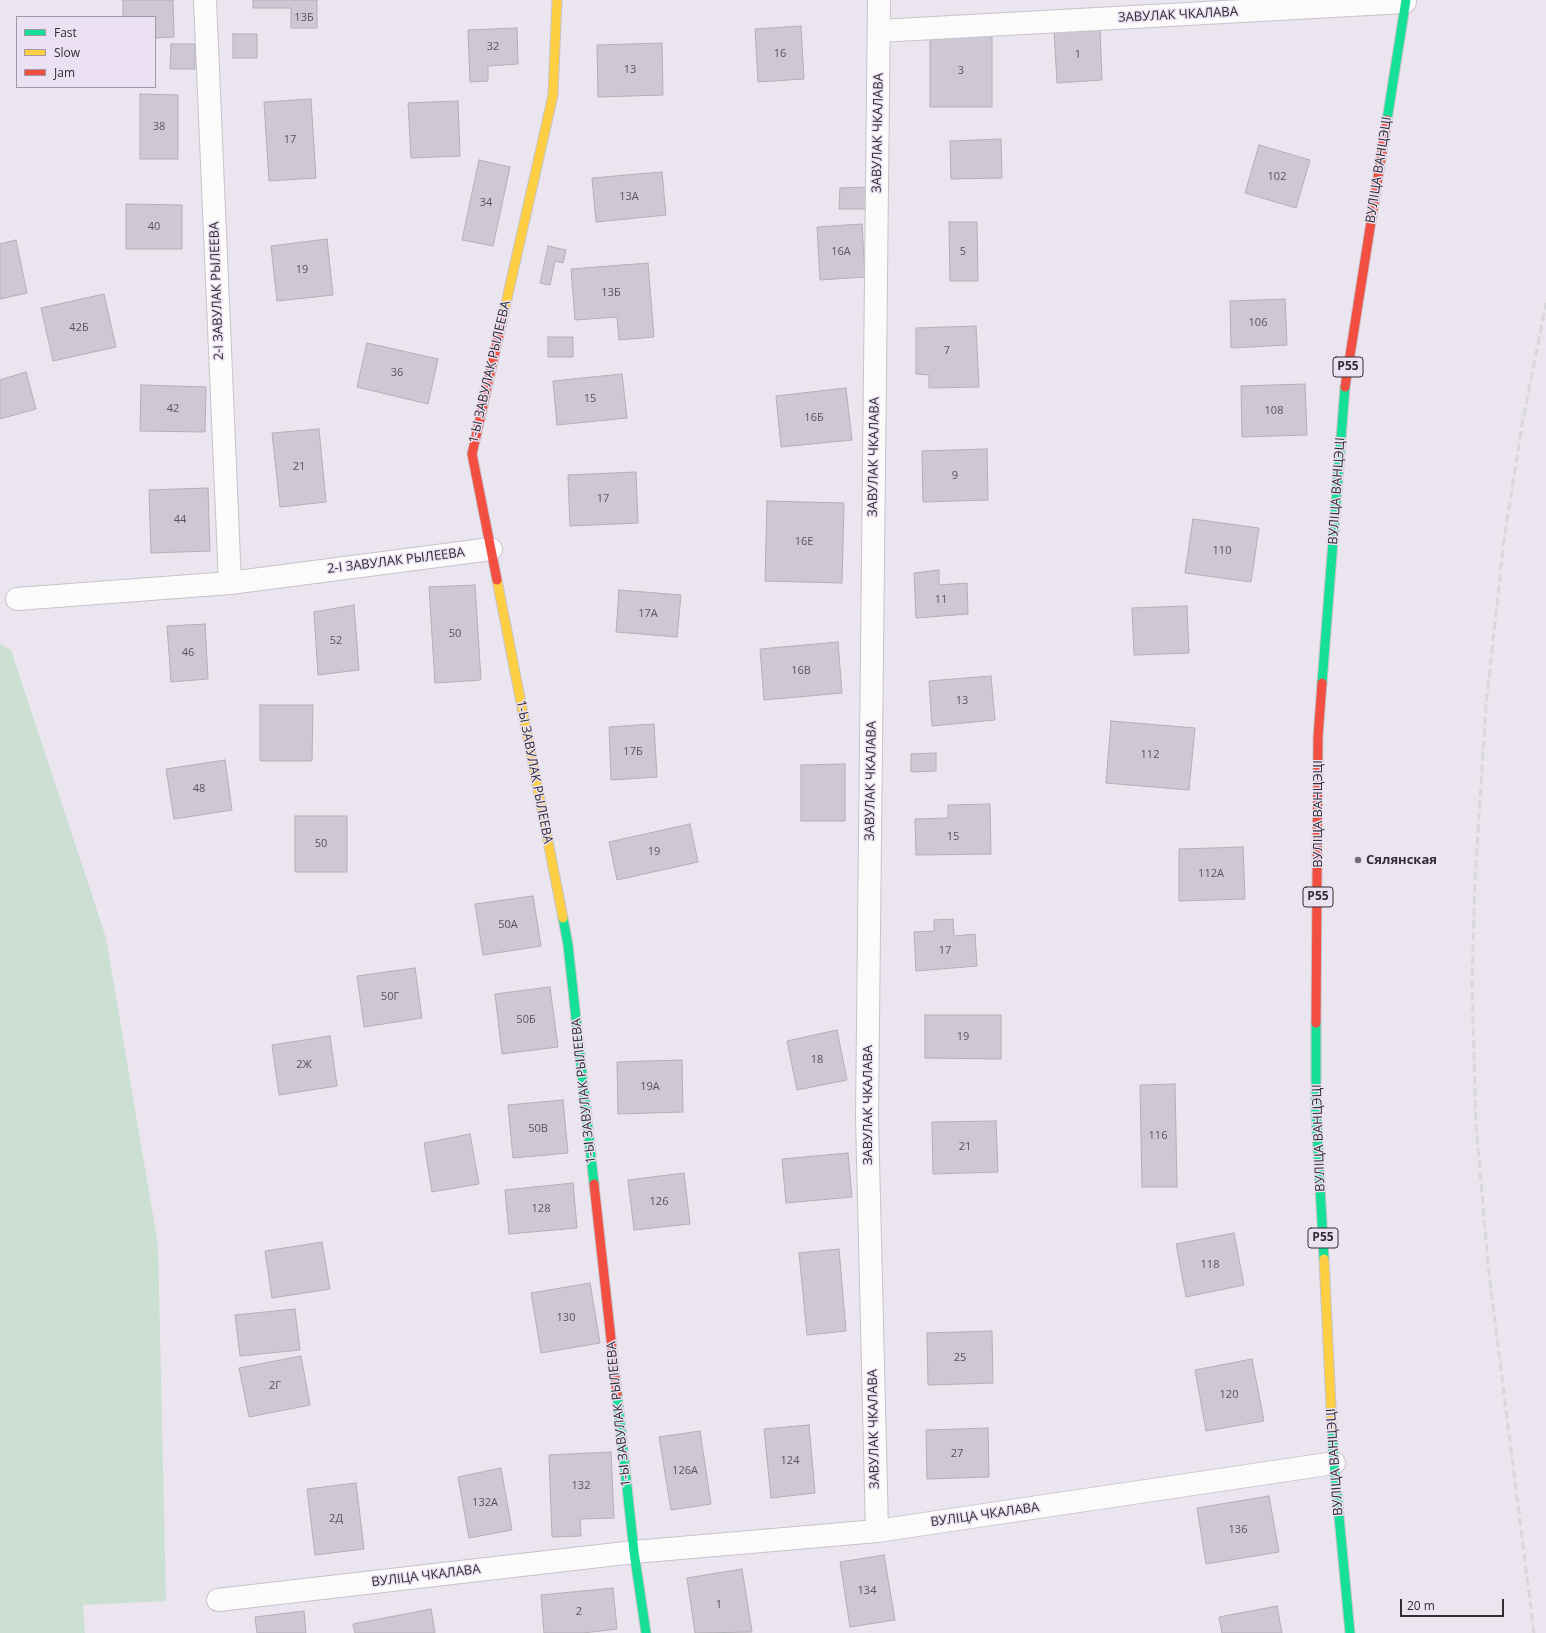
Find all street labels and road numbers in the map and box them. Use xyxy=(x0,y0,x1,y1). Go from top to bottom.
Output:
street label: ЗАВУЛАК ЧКАЛАВА xyxy=(1118,4,1238,26)
street label: ЗАВУЛАК ЧКАЛАВА xyxy=(869,73,887,193)
street label: ВУЛІЦА ВАНЦЭЦІ xyxy=(1363,116,1395,224)
street label: 2-І ЗАВУЛАК РЫЛЕЕВА xyxy=(207,221,227,361)
street label: 1-Ы ЗАВУЛАК РЫЛЕЕВА xyxy=(466,299,514,445)
road number: Р55 xyxy=(1333,357,1363,377)
street label: ЗАВУЛАК ЧКАЛАВА xyxy=(865,397,883,517)
street label: ВУЛІЦА ВАНЦЭЦІ xyxy=(1325,437,1349,545)
street label: 2-І ЗАВУЛАК РЫЛЕЕВА xyxy=(326,545,466,577)
street label: 1-Ы ЗАВУЛАК РЫЛЕЕВА xyxy=(512,699,556,845)
street label: ЗАВУЛАК ЧКАЛАВА xyxy=(862,721,880,841)
street label: ВУЛІЦА ВАНЦЭЦІ xyxy=(1310,760,1326,868)
road number: Р55 xyxy=(1303,887,1333,907)
street label: 1-Ы ЗАВУЛАК РЫЛЕЕВА xyxy=(569,1018,599,1164)
street label: ЗАВУЛАК ЧКАЛАВА xyxy=(860,1045,876,1165)
street label: ВУЛІЦА ВАНЦЭЦІ xyxy=(1309,1084,1329,1192)
road number: Р55 xyxy=(1308,1228,1338,1248)
street label: 1-Ы ЗАВУЛАК РЫЛЕЕВА xyxy=(604,1341,634,1487)
street label: ЗАВУЛАК ЧКАЛАВА xyxy=(865,1369,883,1489)
street label: ВУЛІЦА ВАНЦЭЦІ xyxy=(1323,1408,1347,1516)
street label: ВУЛІЦА ЧКАЛАВА xyxy=(930,1500,1040,1530)
street label: ВУЛІЦА ЧКАЛАВА xyxy=(371,1562,481,1590)

